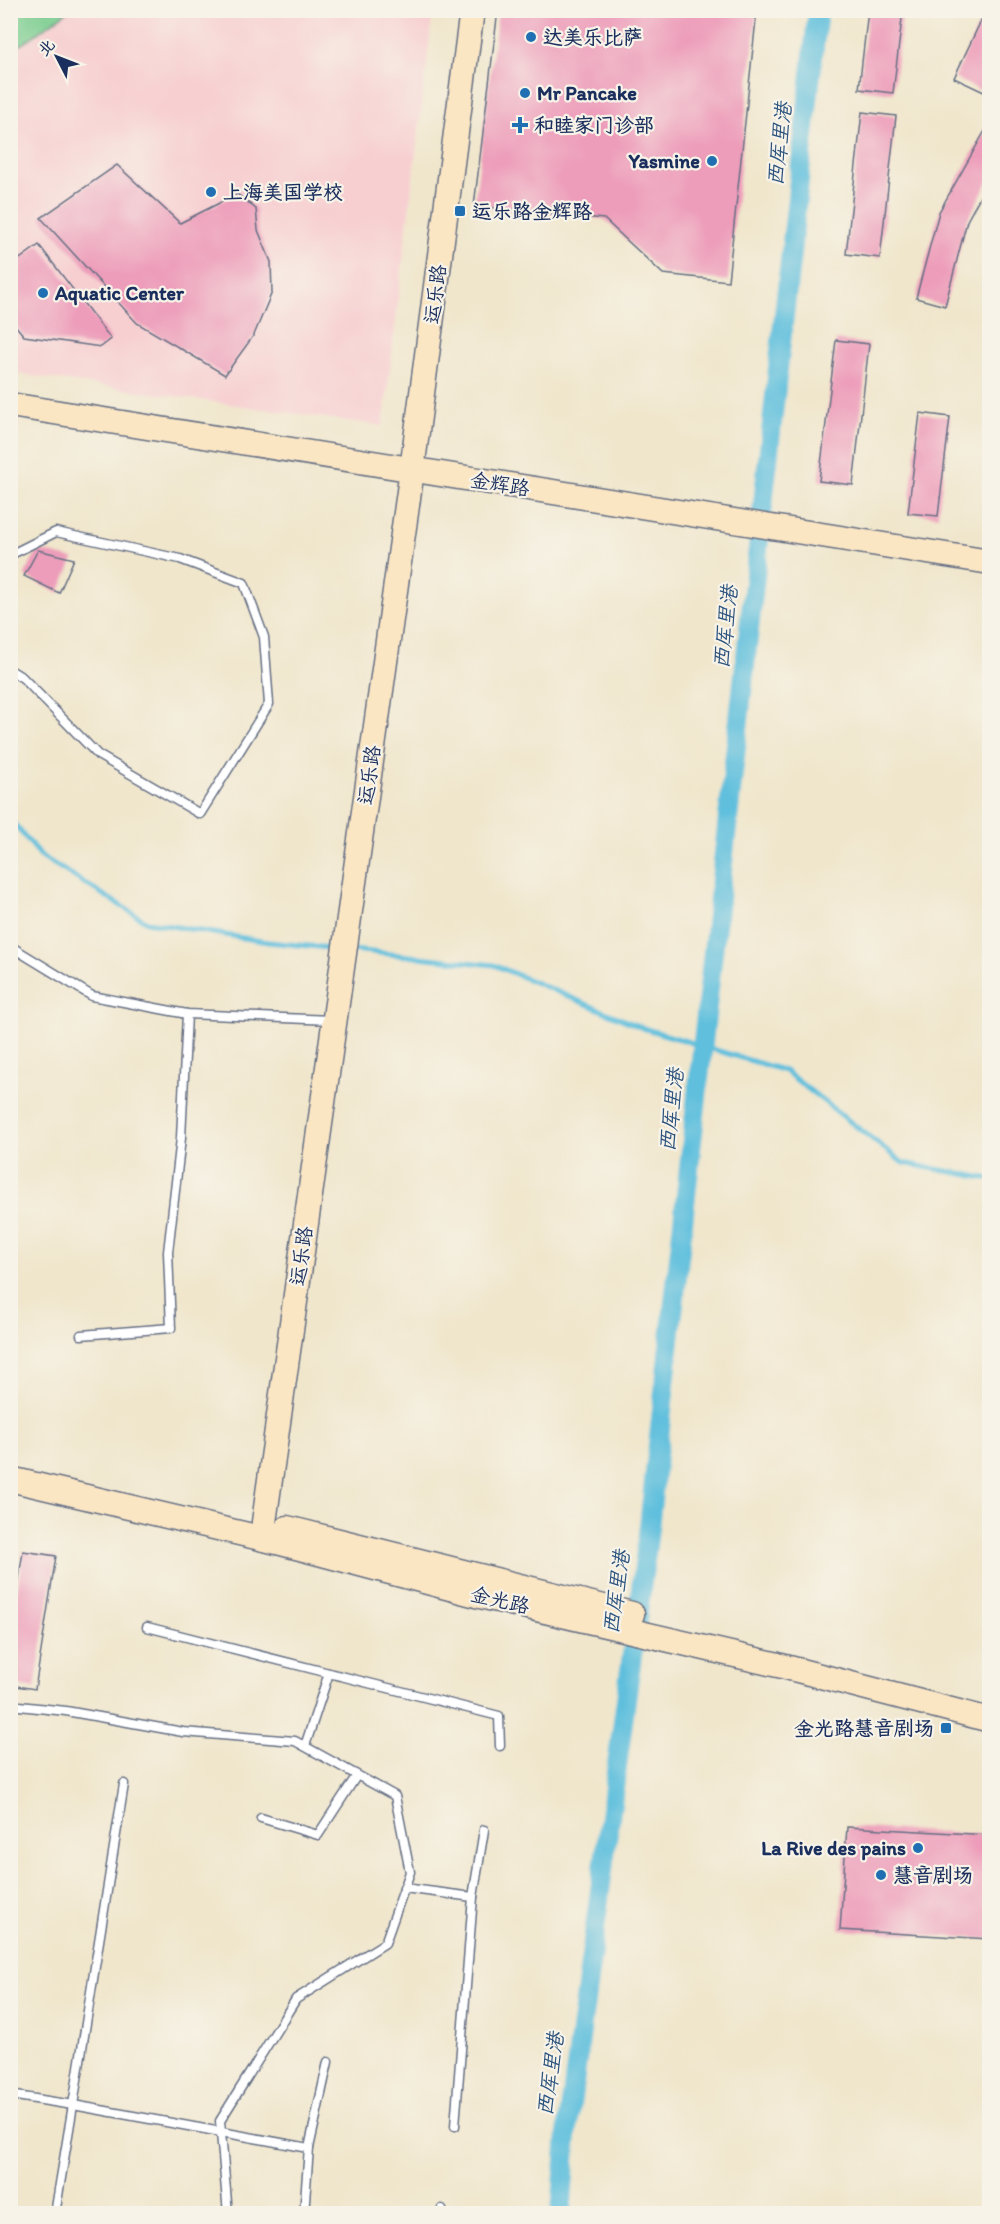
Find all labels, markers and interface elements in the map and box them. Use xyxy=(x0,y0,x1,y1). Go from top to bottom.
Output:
place label: 达美乐比萨 xyxy=(543,25,643,49)
north arrow xyxy=(27,27,87,87)
marker: 达美乐比萨 xyxy=(524,30,538,44)
text: 北 xyxy=(34,35,59,60)
place label: Mr Pancake xyxy=(537,81,637,105)
marker: Mr Pancake xyxy=(518,86,532,100)
water label: 西厍里港 xyxy=(762,99,796,187)
place label: 和睦家门诊部 xyxy=(534,113,654,137)
marker: 和睦家门诊部 xyxy=(511,116,529,134)
place label: Yasmine xyxy=(627,149,700,173)
marker: Yasmine xyxy=(705,154,719,168)
place label: 上海美国学校 xyxy=(223,180,343,204)
marker: 上海美国学校 xyxy=(204,185,218,199)
place label: 运乐路金辉路 xyxy=(472,199,592,223)
marker: 运乐路金辉路 xyxy=(453,204,467,218)
street label: 运乐路 xyxy=(419,262,451,325)
place label: Aquatic Center xyxy=(54,281,185,306)
marker: Aquatic Center xyxy=(36,286,50,300)
street label: 金辉路 xyxy=(468,467,532,501)
water label: 西厍里港 xyxy=(708,582,742,670)
street label: 运乐路 xyxy=(353,743,385,806)
water label: 西厍里港 xyxy=(654,1065,688,1153)
street label: 运乐路 xyxy=(285,1224,317,1287)
water label: 西厍里港 xyxy=(598,1547,635,1635)
street label: 金光路 xyxy=(468,1582,533,1619)
place label: 金光路慧音剧场 xyxy=(794,1716,934,1740)
marker: 金光路慧音剧场 xyxy=(939,1721,953,1735)
place label: La Rive des pains xyxy=(761,1836,906,1861)
marker: La Rive des pains xyxy=(911,1841,925,1855)
place label: 慧音剧场 xyxy=(893,1863,973,1887)
marker: 慧音剧场 xyxy=(874,1868,888,1882)
water label: 西厍里港 xyxy=(532,2029,569,2117)

